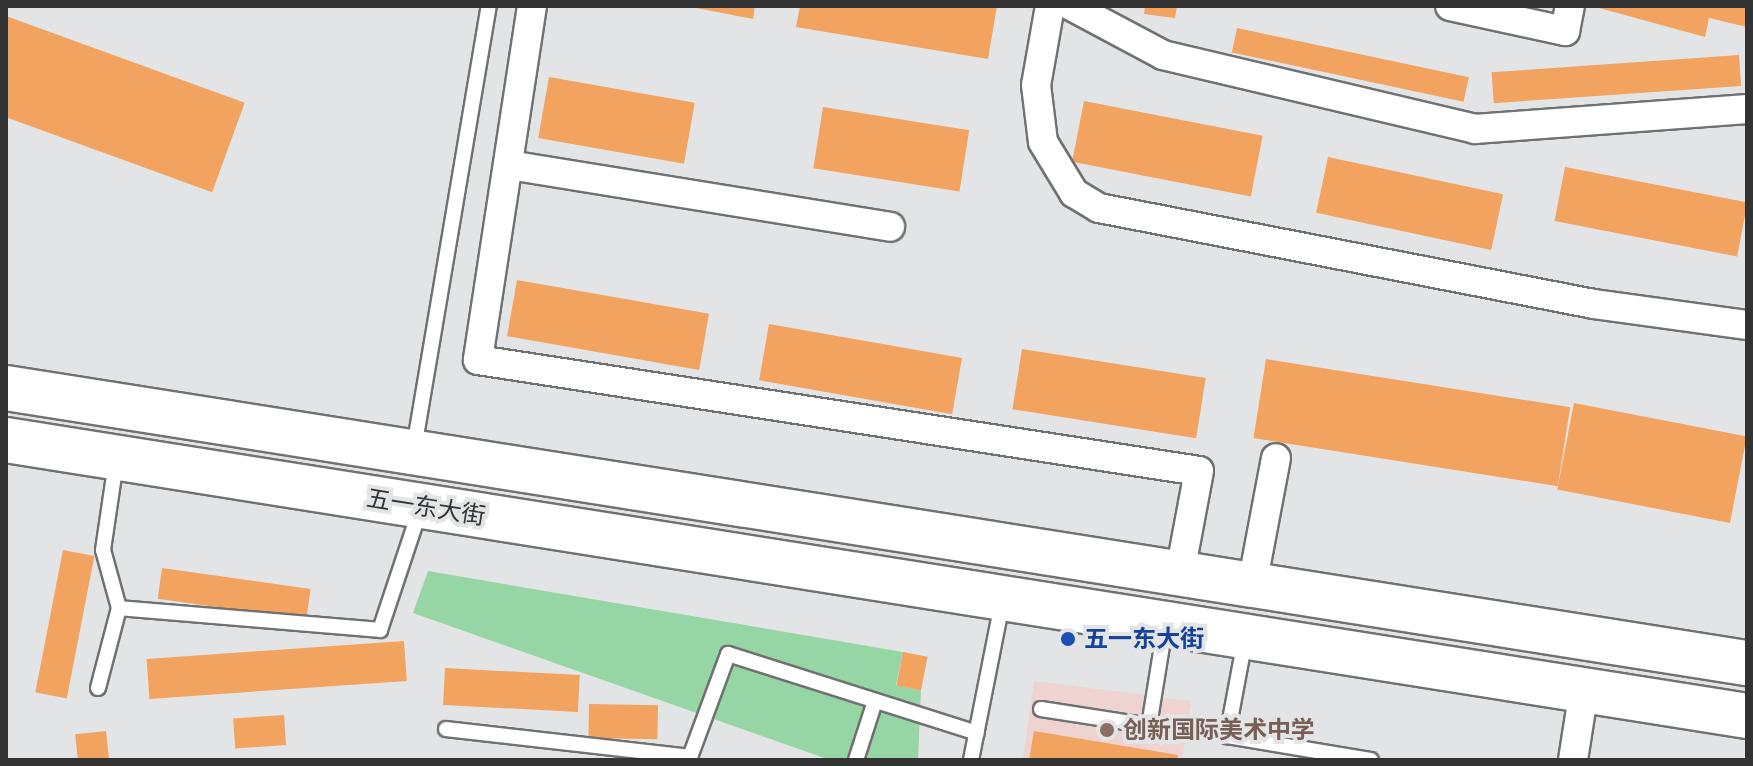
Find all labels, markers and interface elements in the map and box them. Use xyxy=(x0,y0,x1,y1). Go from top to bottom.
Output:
street label: 五一东大街 xyxy=(364,483,488,531)
place label: 五一东大街 xyxy=(1084,625,1204,653)
marker: 五一东大街 xyxy=(1059,630,1077,648)
place label: 创新国际美术中学 xyxy=(1123,716,1315,744)
marker: 创新国际美术中学 xyxy=(1098,721,1116,739)

